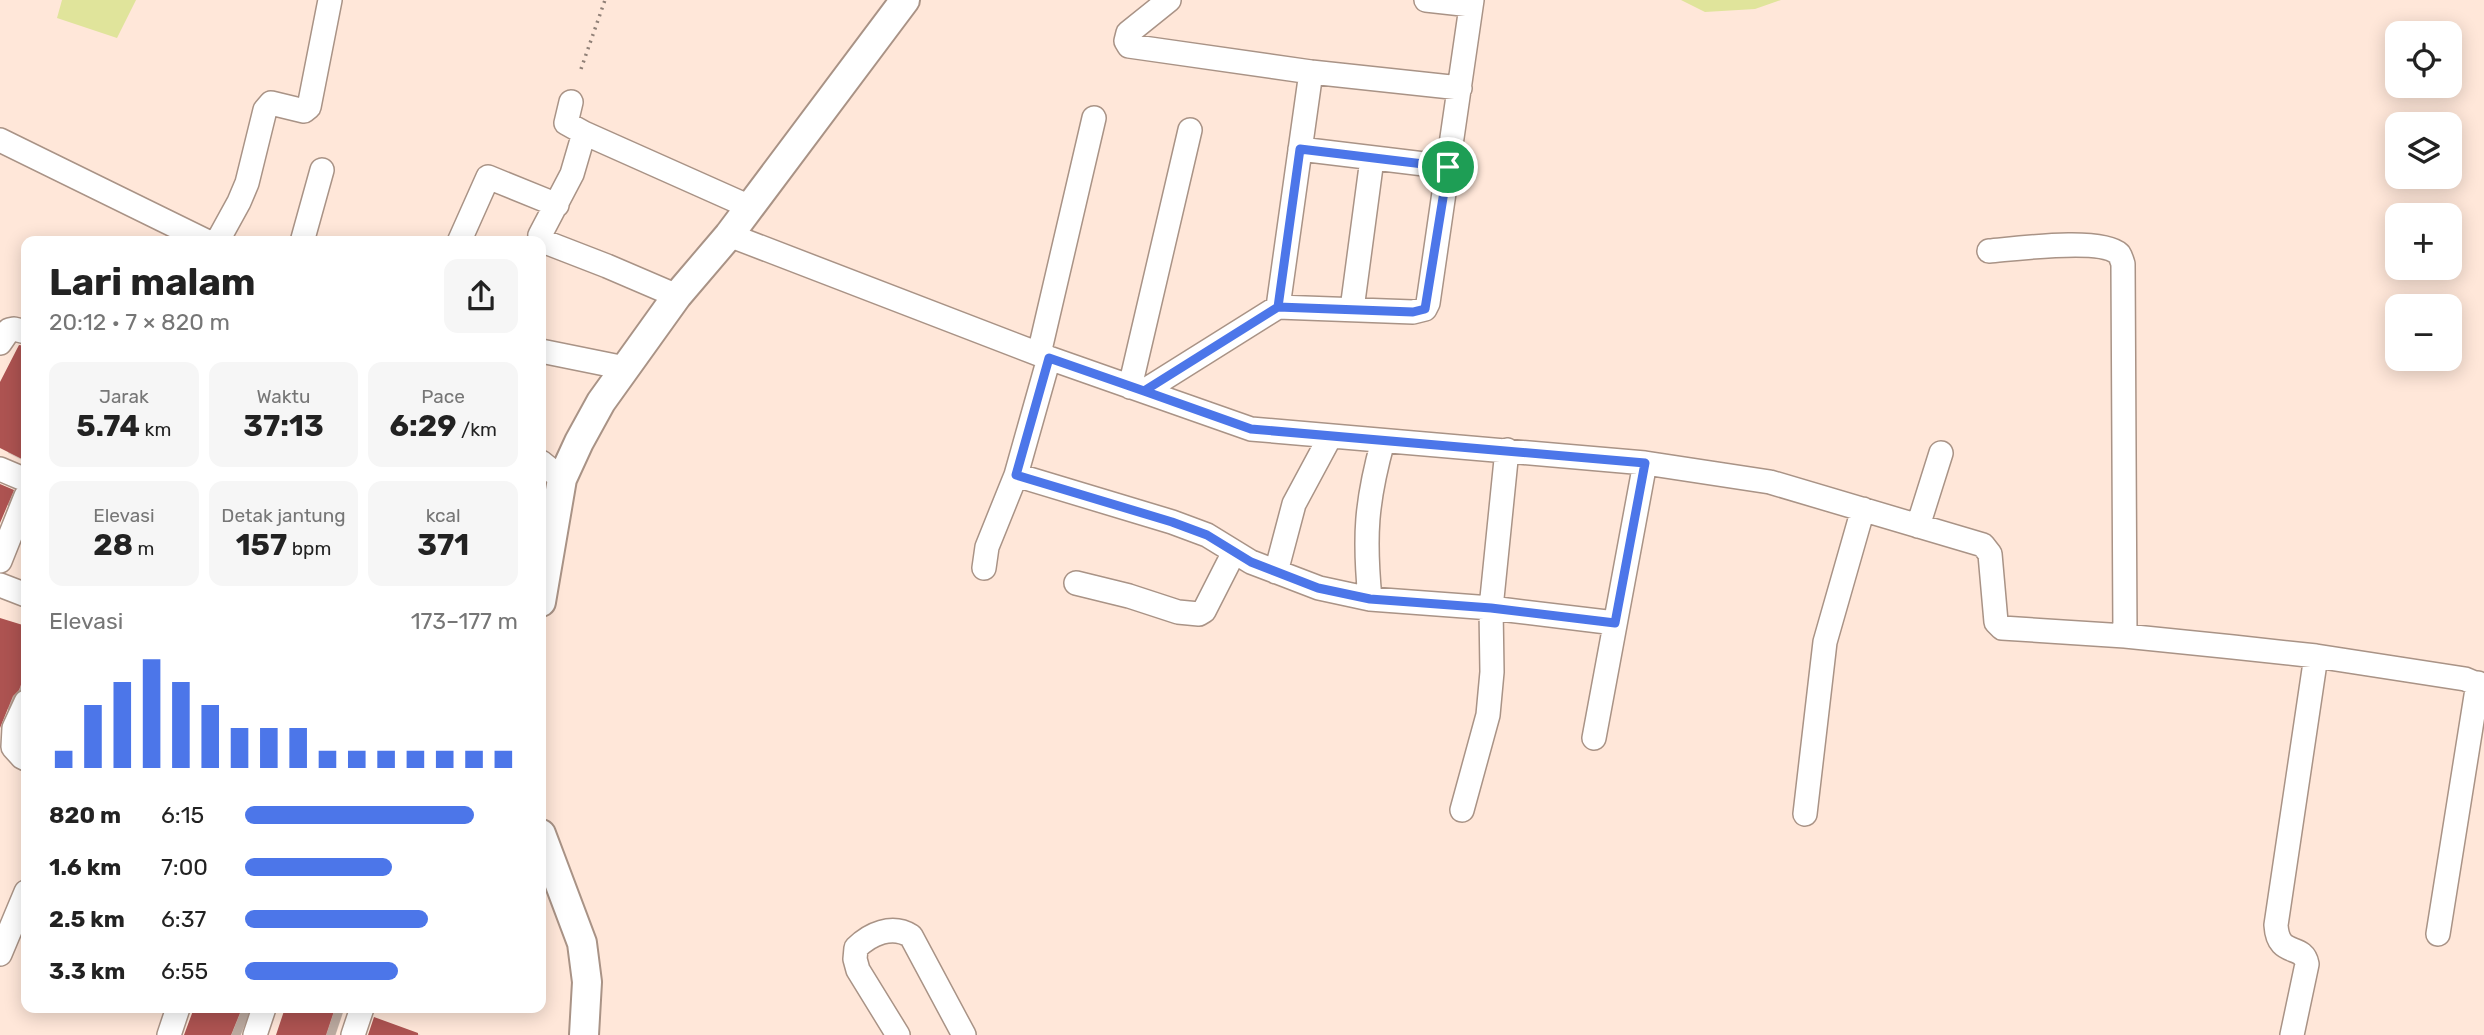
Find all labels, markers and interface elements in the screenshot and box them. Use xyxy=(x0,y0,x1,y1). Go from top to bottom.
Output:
map controls xyxy=(2385,21,2462,371)
button: locate xyxy=(2385,21,2462,98)
button: layers xyxy=(2385,112,2462,189)
pin xyxy=(1418,137,1478,197)
icon: arrive xyxy=(1429,148,1467,186)
button: + xyxy=(2385,203,2462,280)
text: Lari malam xyxy=(49,259,256,305)
button: share xyxy=(444,259,518,333)
button: − xyxy=(2385,294,2462,371)
text: 20:12 · 7 × 820 m xyxy=(49,308,230,336)
text: Jarak xyxy=(99,385,149,408)
text: Waktu xyxy=(257,385,310,408)
text: Pace xyxy=(421,385,465,408)
text: 5.74 xyxy=(76,408,140,444)
text: 37:13 xyxy=(243,408,324,444)
text: 6:29 xyxy=(389,408,456,444)
text: km xyxy=(140,418,171,441)
text: /km xyxy=(456,418,497,441)
text: Elevasi xyxy=(93,504,155,527)
text: Detak jantung xyxy=(221,504,346,527)
text: kcal xyxy=(426,504,461,527)
text: 28 xyxy=(93,527,133,563)
text: 157 xyxy=(236,527,287,563)
text: 371 xyxy=(417,527,469,563)
text: m xyxy=(133,537,155,560)
text: bpm xyxy=(287,537,331,560)
text: Elevasi xyxy=(49,607,123,635)
text: 173–177 m xyxy=(411,607,518,635)
text: 820 m xyxy=(49,801,121,829)
text: 6:15 xyxy=(161,801,204,829)
text: 1.6 km xyxy=(49,853,121,881)
text: 7:00 xyxy=(161,853,208,881)
text: 2.5 km xyxy=(49,905,125,933)
text: 6:37 xyxy=(161,905,206,933)
text: 3.3 km xyxy=(49,957,125,985)
text: 6:55 xyxy=(161,957,208,985)

